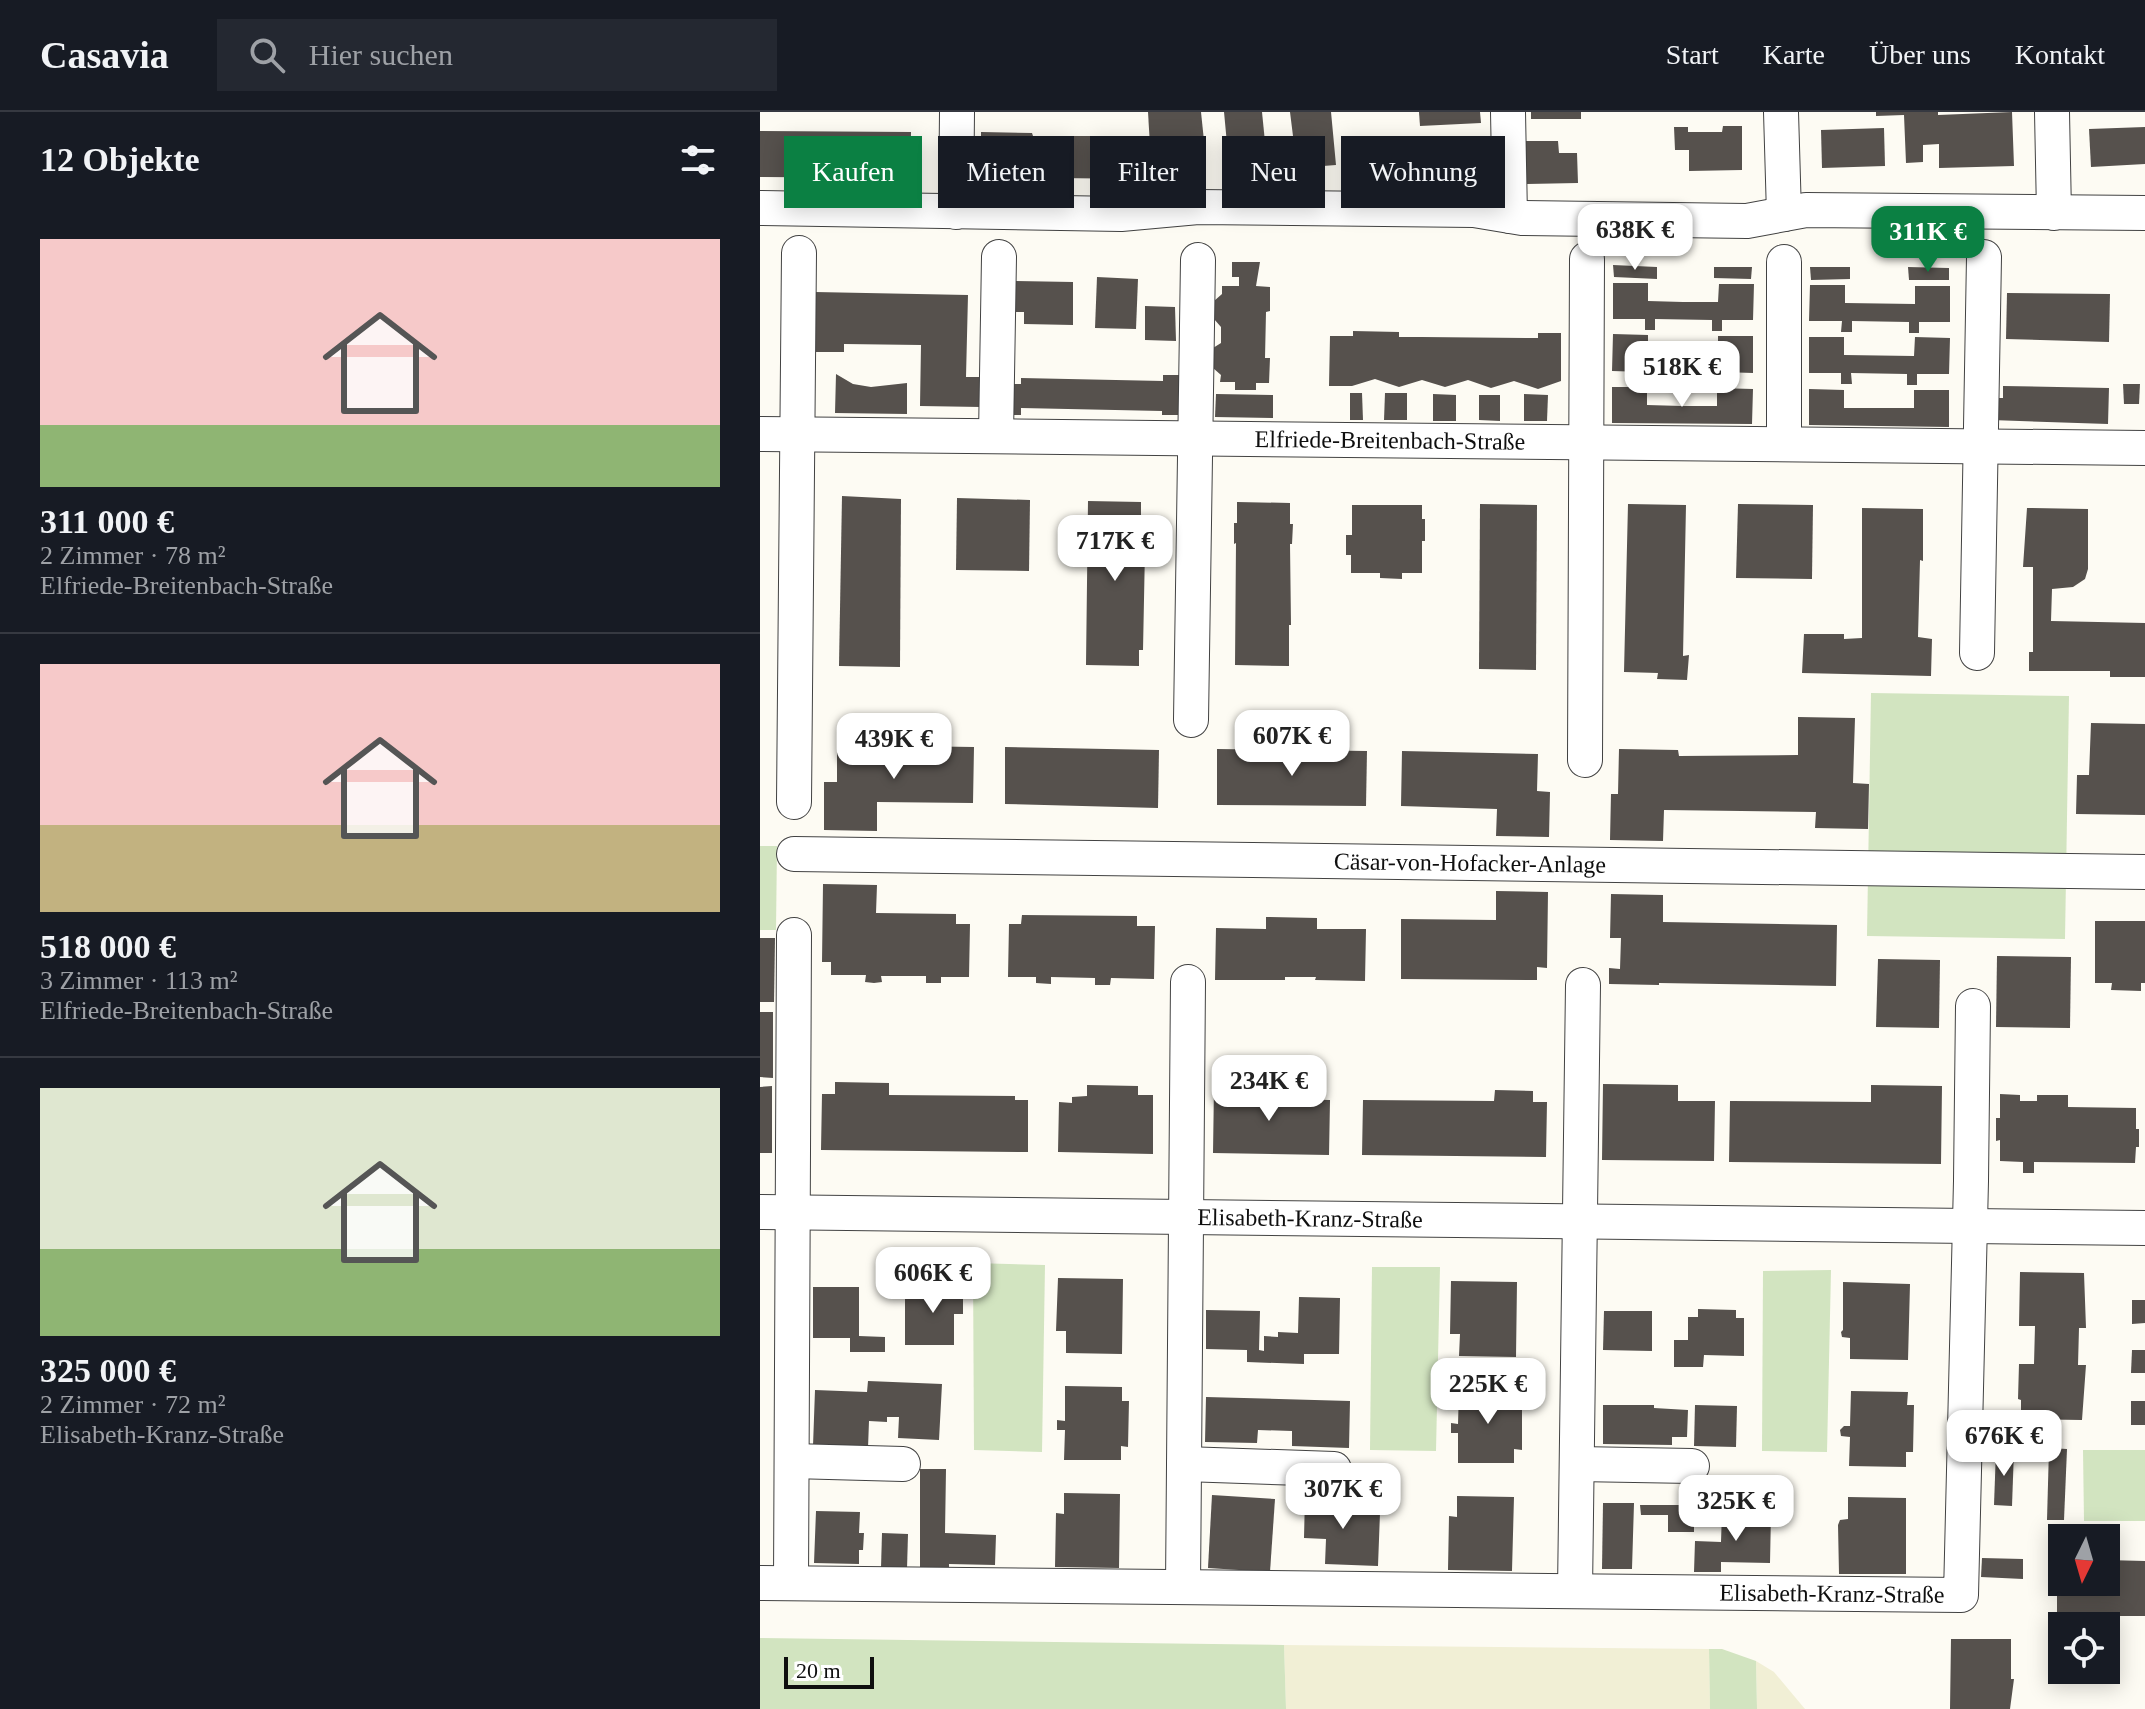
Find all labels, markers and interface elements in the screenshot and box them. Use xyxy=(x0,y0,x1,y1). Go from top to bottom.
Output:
search box xyxy=(217,19,777,91)
icon: search xyxy=(245,33,289,77)
text: Casavia xyxy=(40,34,169,76)
text: Hier suchen xyxy=(309,38,453,71)
text: Start xyxy=(1666,39,1719,70)
text: Karte xyxy=(1763,39,1825,70)
text: Über uns xyxy=(1869,39,1971,70)
text: Kontakt xyxy=(2015,39,2105,70)
chip: Kaufen xyxy=(784,136,922,208)
chip: Mieten xyxy=(938,136,1074,208)
chip: Filter xyxy=(1090,136,1206,208)
chip: Neu xyxy=(1222,136,1325,208)
chip: Wohnung xyxy=(1341,136,1505,208)
icon: filters xyxy=(676,138,720,182)
text: 12 Objekte xyxy=(40,141,200,178)
pin: 638K € xyxy=(1570,204,1700,272)
pin: 311K € xyxy=(1863,206,1993,274)
text: 638K € xyxy=(1596,215,1674,244)
text: 311K € xyxy=(1889,217,1967,246)
icon: home xyxy=(308,291,452,435)
pin: 518K € xyxy=(1617,341,1747,409)
text: 518K € xyxy=(1643,352,1721,381)
street label: Elfriede-Breitenbach-Straße xyxy=(1255,426,1525,455)
text: 311 000 € xyxy=(40,503,174,540)
pin: 717K € xyxy=(1050,515,1180,583)
text: 717K € xyxy=(1076,526,1154,555)
text: 2 Zimmer · 78 m² xyxy=(40,541,225,570)
text: Elfriede-Breitenbach-Straße xyxy=(40,571,333,600)
pin: 607K € xyxy=(1227,710,1357,778)
pin: 439K € xyxy=(829,713,959,781)
icon: home xyxy=(308,716,452,860)
text: 607K € xyxy=(1253,721,1331,750)
text: 439K € xyxy=(855,724,933,753)
street label: Cäsar-von-Hofacker-Anlage xyxy=(1334,848,1606,878)
text: 518 000 € xyxy=(40,928,176,965)
text: 3 Zimmer · 113 m² xyxy=(40,966,237,995)
text: Elfriede-Breitenbach-Straße xyxy=(40,996,333,1025)
pin: 234K € xyxy=(1204,1055,1334,1123)
text: 234K € xyxy=(1230,1066,1308,1095)
icon: home xyxy=(308,1140,452,1284)
street label: Elisabeth-Kranz-Straße xyxy=(1197,1204,1423,1233)
pin: 606K € xyxy=(868,1247,998,1315)
text: 606K € xyxy=(894,1258,972,1287)
text: 325 000 € xyxy=(40,1352,176,1389)
pin: 225K € xyxy=(1423,1358,1553,1426)
text: 225K € xyxy=(1449,1369,1527,1398)
text: 2 Zimmer · 72 m² xyxy=(40,1390,225,1419)
pin: 676K € xyxy=(1939,1410,2069,1478)
text: Elisabeth-Kranz-Straße xyxy=(40,1420,284,1449)
text: 676K € xyxy=(1965,1421,2043,1450)
pin: 307K € xyxy=(1278,1463,1408,1531)
text: 307K € xyxy=(1304,1474,1382,1503)
pin: 325K € xyxy=(1671,1475,1801,1543)
text: 325K € xyxy=(1697,1486,1775,1515)
north arrow xyxy=(2048,1524,2120,1596)
map controls xyxy=(2048,1524,2120,1684)
street label: Elisabeth-Kranz-Straße xyxy=(1719,1580,1945,1608)
button: locate xyxy=(2048,1612,2120,1684)
scale bar xyxy=(784,1653,874,1689)
text: 20 m xyxy=(796,1658,841,1683)

